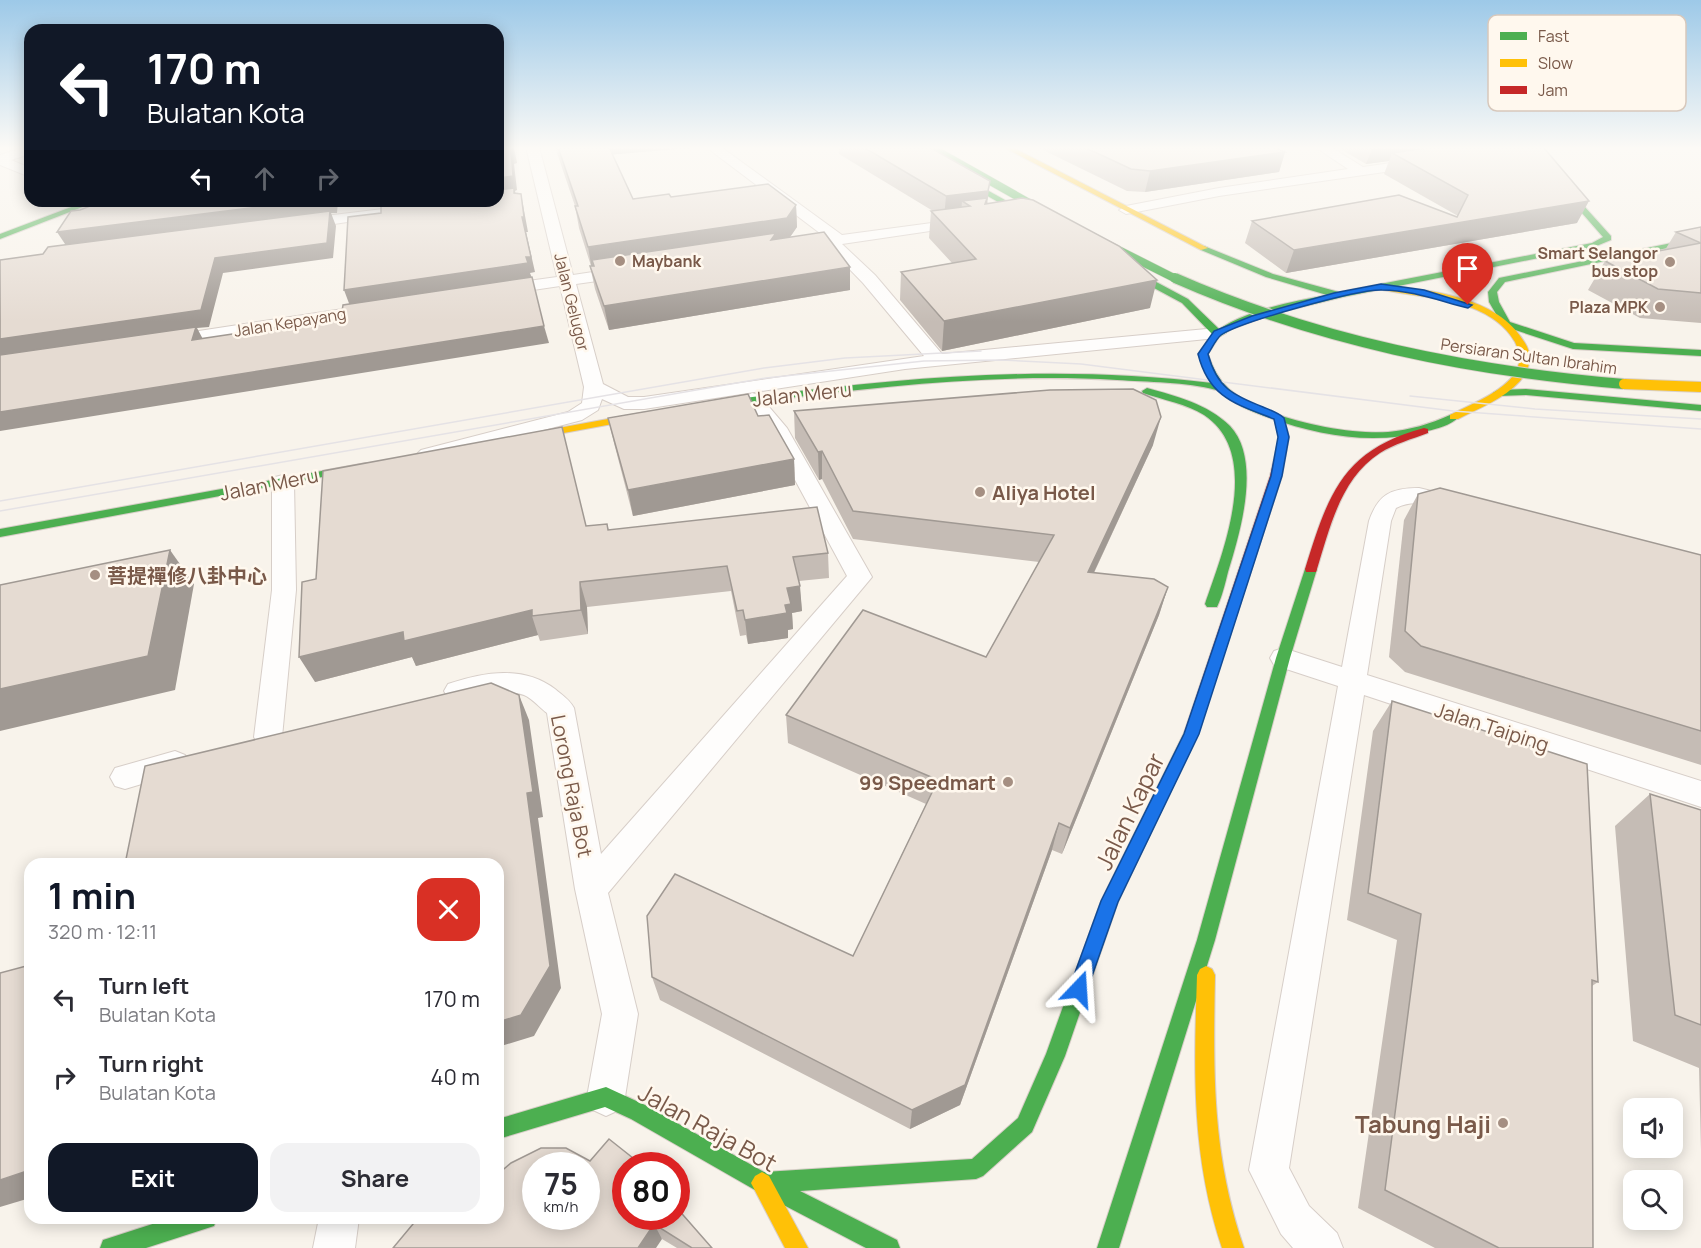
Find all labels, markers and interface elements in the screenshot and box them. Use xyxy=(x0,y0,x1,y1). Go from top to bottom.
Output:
legend xyxy=(1488,15,1686,111)
text: Fast xyxy=(1538,25,1569,47)
text: 170 m xyxy=(147,39,262,97)
icon: left xyxy=(48,48,126,126)
text: Slow xyxy=(1538,52,1573,74)
text: Jam xyxy=(1538,79,1568,101)
text: Bulatan Kota xyxy=(147,94,305,131)
icon: left xyxy=(185,162,218,195)
icon: ahead xyxy=(248,162,281,195)
icon: right xyxy=(311,162,344,195)
place label: Smart Selangor bus stop xyxy=(1537,242,1658,282)
pin xyxy=(1442,243,1493,305)
place label: Maybank xyxy=(632,250,701,272)
street label: Jalan Gelugor xyxy=(549,251,595,353)
icon: arrive xyxy=(1451,252,1484,285)
marker: Maybank xyxy=(613,254,627,268)
marker: Smart Selangor bus stop xyxy=(1663,255,1677,269)
place label: Plaza MPK xyxy=(1569,296,1649,318)
marker: Plaza MPK xyxy=(1653,300,1667,314)
street label: Jalan Kepayang xyxy=(232,302,348,342)
street label: Persiaran Sultan Ibrahim xyxy=(1439,333,1619,379)
street label: Jalan Meru xyxy=(751,375,853,413)
street label: Jalan Meru xyxy=(218,461,320,507)
place label: Aliya Hotel xyxy=(992,479,1096,506)
marker: Aliya Hotel xyxy=(973,485,987,499)
place label: 菩提禪修八卦中心 xyxy=(107,562,267,589)
marker: 菩提禪修八卦中心 xyxy=(88,568,102,582)
street label: Jalan Taiping xyxy=(1431,696,1553,758)
street label: Lorong Raja Bot xyxy=(545,712,599,860)
street label: Jalan Kapar xyxy=(1087,747,1172,875)
place label: 99 Speedmart xyxy=(859,769,996,796)
marker: 99 Speedmart xyxy=(1001,775,1015,789)
text: 1 min xyxy=(48,871,136,920)
button: close xyxy=(417,878,480,941)
text: 320 m · 12:11 xyxy=(48,918,157,945)
position arrow xyxy=(1047,957,1111,1021)
text: Turn left xyxy=(99,971,189,1001)
icon: left xyxy=(48,983,81,1016)
text: 170 m xyxy=(424,984,480,1014)
text: Bulatan Kota xyxy=(99,1001,216,1028)
text: Turn right xyxy=(99,1049,204,1079)
icon: right xyxy=(48,1061,81,1094)
text: 40 m xyxy=(431,1062,480,1092)
street label: Jalan Raja Bot xyxy=(633,1075,783,1179)
text: Bulatan Kota xyxy=(99,1079,216,1106)
map controls xyxy=(1623,1098,1683,1230)
button: sound xyxy=(1623,1098,1683,1158)
place label: Tabung Haji xyxy=(1355,1107,1491,1140)
marker: Tabung Haji xyxy=(1496,1116,1510,1130)
button: Exit xyxy=(48,1143,258,1212)
button: Share xyxy=(270,1143,480,1212)
speed limit sign: 80 xyxy=(612,1152,690,1230)
text: 75 xyxy=(544,1163,578,1204)
button: search xyxy=(1623,1170,1683,1230)
text: km/h xyxy=(544,1196,578,1217)

